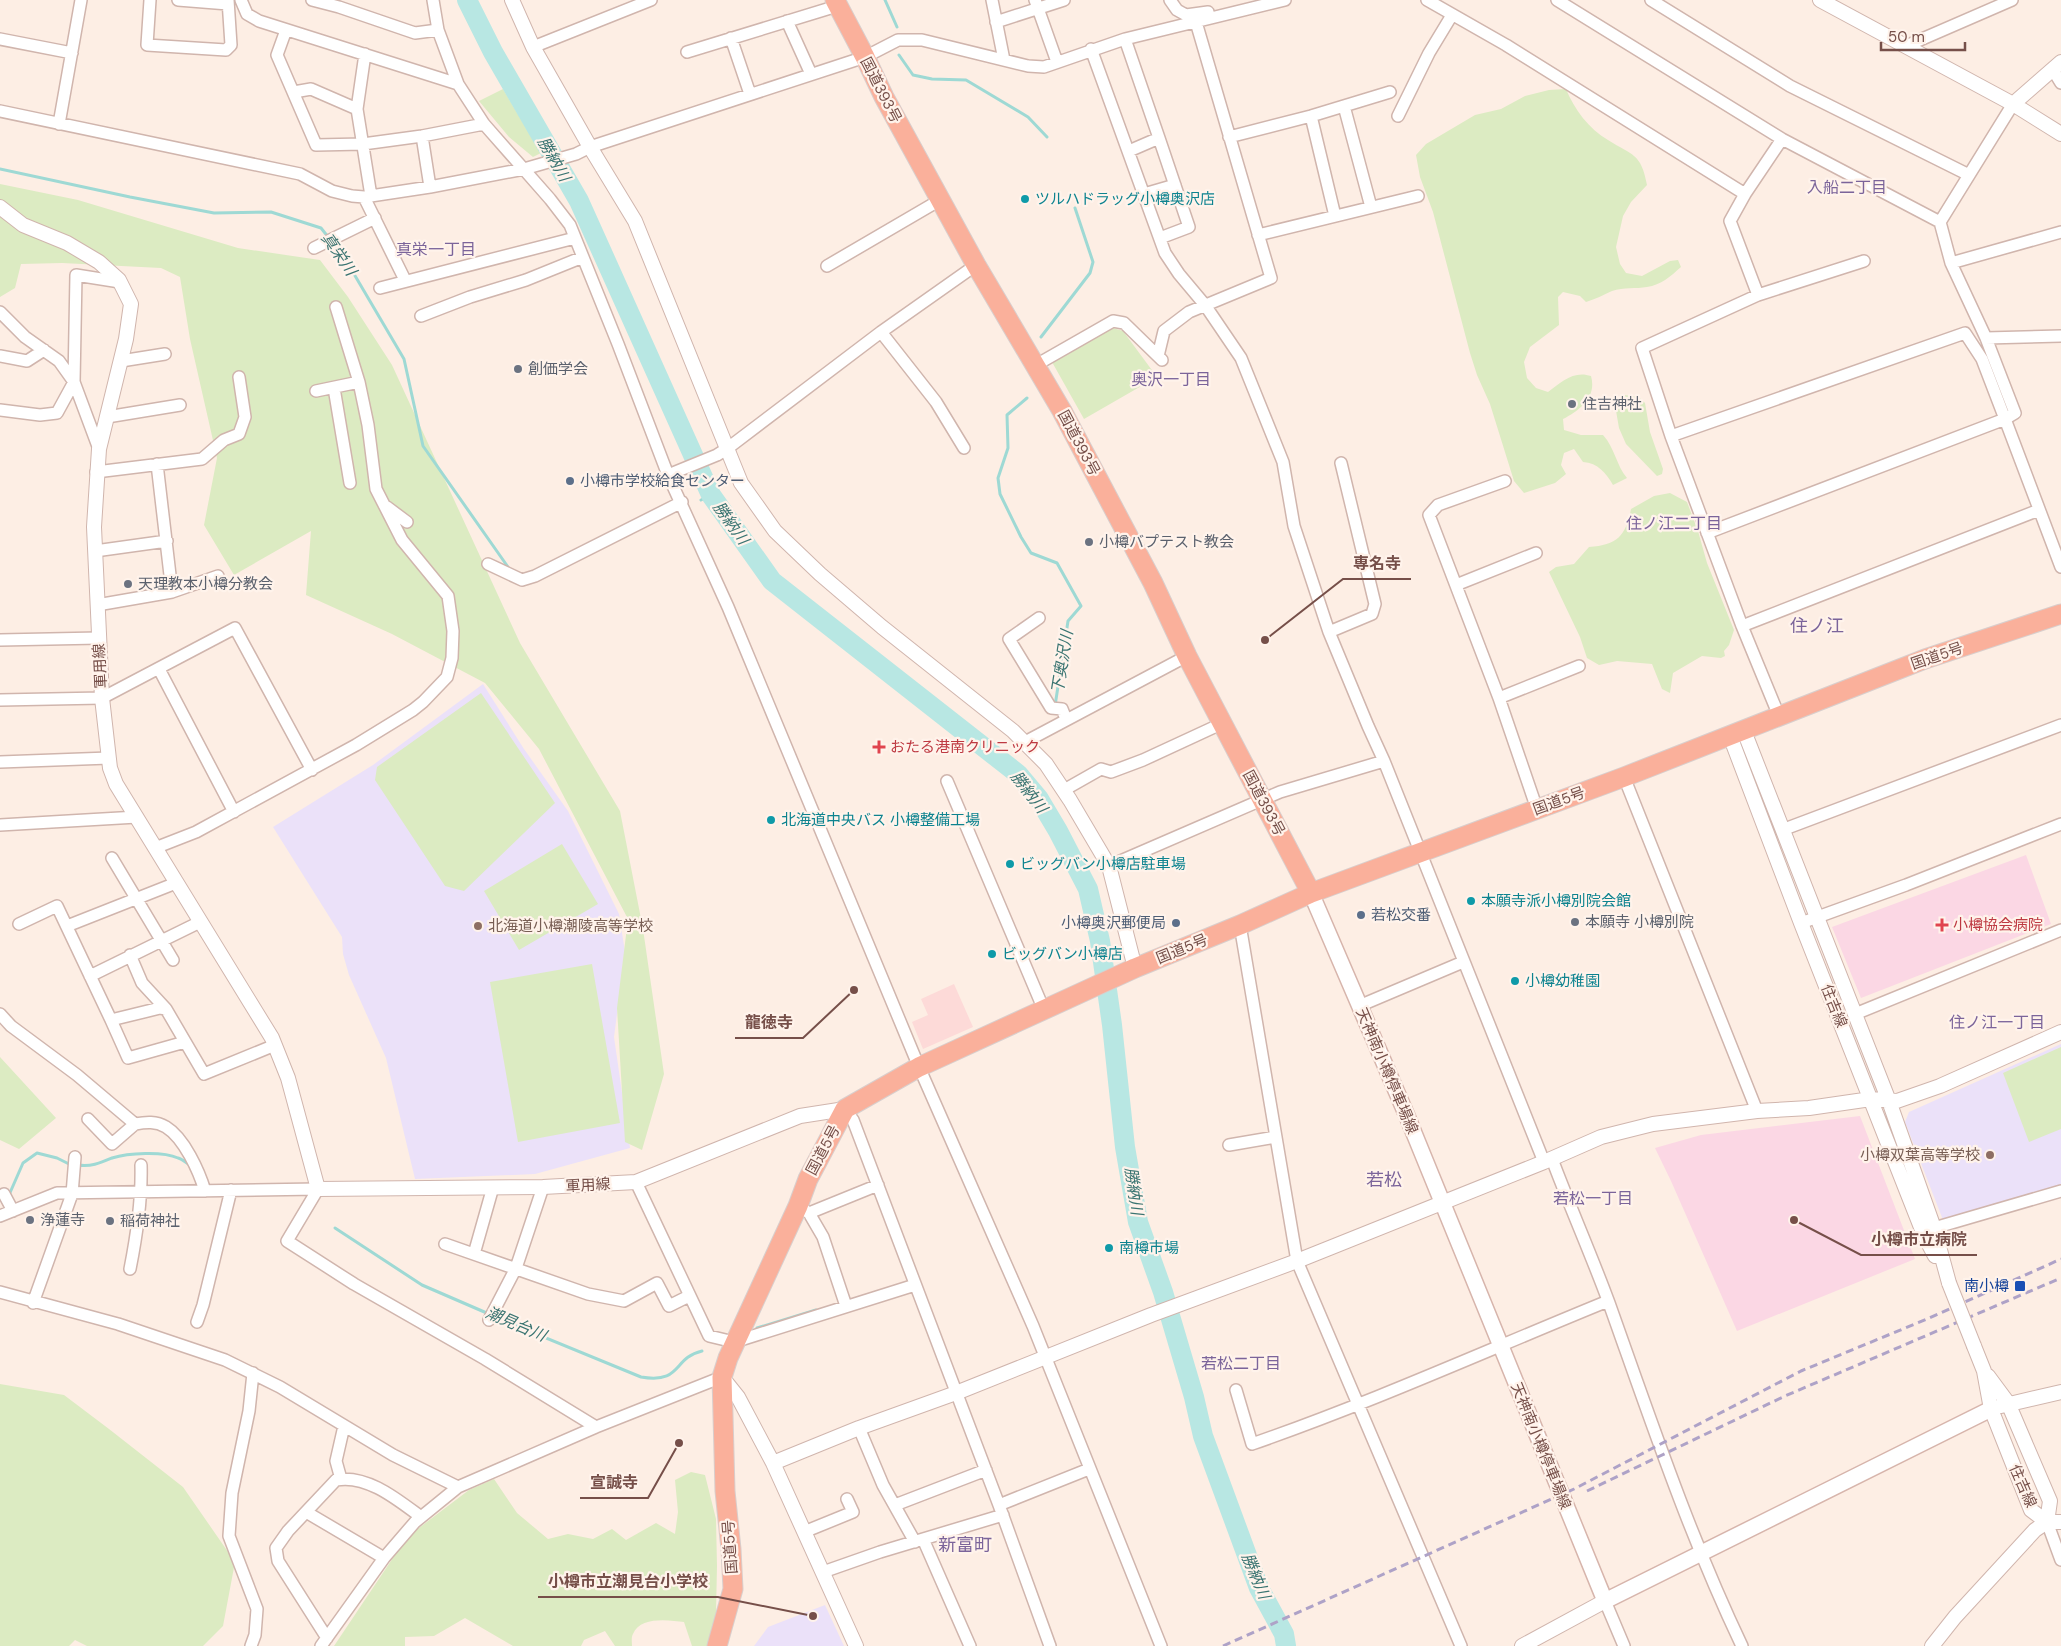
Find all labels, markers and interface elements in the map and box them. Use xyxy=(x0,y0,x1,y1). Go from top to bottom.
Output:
scale bar xyxy=(1881,20,1965,52)
text: 50 m xyxy=(1888,27,1925,47)
street label: 国道393号 xyxy=(856,54,906,126)
water label: 勝納川 xyxy=(533,133,576,187)
district label: 入船二丁目 xyxy=(1807,177,1887,198)
place label: ツルハドラッグ小樽奥沢店 xyxy=(1035,189,1215,209)
marker: ツルハドラッグ小樽奥沢店 xyxy=(1019,193,1031,205)
water label: 真栄川 xyxy=(317,228,363,281)
district label: 真栄一丁目 xyxy=(396,239,476,260)
place label: 創価学会 xyxy=(528,359,588,379)
marker: 創価学会 xyxy=(512,363,524,375)
district label: 奥沢一丁目 xyxy=(1131,369,1211,390)
place label: 住吉神社 xyxy=(1582,394,1642,414)
marker: 住吉神社 xyxy=(1566,398,1578,410)
street label: 国道393号 xyxy=(1053,407,1105,479)
place label: 小樽市学校給食センター xyxy=(580,471,745,491)
marker: 小樽市学校給食センター xyxy=(564,475,576,487)
water label: 勝納川 xyxy=(708,497,755,550)
district label: 住ノ江二丁目 xyxy=(1626,513,1722,534)
place label: 小樽バプテスト教会 xyxy=(1099,532,1234,552)
marker: 小樽バプテスト教会 xyxy=(1083,536,1095,548)
callout: 専名寺 xyxy=(1343,548,1411,579)
text: 専名寺 xyxy=(1353,553,1401,574)
place label: 天理教本小樽分教会 xyxy=(138,574,273,594)
marker: 天理教本小樽分教会 xyxy=(122,578,134,590)
district label: 住ノ江 xyxy=(1790,614,1844,638)
water label: 下奥沢川 xyxy=(1047,627,1078,695)
street label: 国道5号 xyxy=(1908,638,1966,674)
street label: 軍用線 xyxy=(89,643,111,689)
place label: おたる港南クリニック xyxy=(890,737,1040,757)
marker: おたる港南クリニック xyxy=(872,740,886,754)
water label: 勝納川 xyxy=(1006,767,1053,819)
street label: 国道393号 xyxy=(1238,767,1290,839)
street label: 国道5号 xyxy=(1530,782,1588,820)
place label: 北海道中央バス 小樽整備工場 xyxy=(781,810,980,830)
marker: 北海道中央バス 小樽整備工場 xyxy=(765,814,777,826)
place label: ビッグバン小樽店駐車場 xyxy=(1020,854,1186,874)
marker: ビッグバン小樽店駐車場 xyxy=(1004,858,1016,870)
place label: 本願寺派小樽別院会館 xyxy=(1481,891,1631,911)
marker: 本願寺派小樽別院会館 xyxy=(1465,895,1477,907)
place label: 若松交番 xyxy=(1371,905,1431,925)
marker: 若松交番 xyxy=(1355,909,1367,921)
place label: 本願寺 小樽別院 xyxy=(1585,912,1694,932)
place label: 小樽奥沢郵便局 xyxy=(1061,913,1166,933)
place label: 小樽協会病院 xyxy=(1953,915,2043,935)
place label: 北海道小樽潮陵高等学校 xyxy=(488,916,653,936)
marker: 本願寺 小樽別院 xyxy=(1569,916,1581,928)
marker: 小樽奥沢郵便局 xyxy=(1170,917,1182,929)
marker: 小樽協会病院 xyxy=(1935,918,1949,932)
marker: 北海道小樽潮陵高等学校 xyxy=(472,920,484,932)
street label: 国道5号 xyxy=(1153,930,1211,968)
place label: ビッグバン小樽店 xyxy=(1002,944,1123,964)
marker: ビッグバン小樽店 xyxy=(986,948,998,960)
place label: 小樽幼稚園 xyxy=(1525,971,1600,991)
marker: 小樽幼稚園 xyxy=(1509,975,1521,987)
street label: 住吉線 xyxy=(1816,981,1852,1031)
street label: 天神南小樽停車場線 xyxy=(1351,1005,1423,1137)
callout: 龍徳寺 xyxy=(735,1007,803,1038)
text: 龍徳寺 xyxy=(745,1012,793,1033)
district label: 住ノ江一丁目 xyxy=(1949,1012,2045,1033)
street label: 国道5号 xyxy=(801,1121,845,1179)
place label: 小樽双葉高等学校 xyxy=(1860,1145,1980,1165)
marker: 小樽双葉高等学校 xyxy=(1984,1149,1996,1161)
water label: 勝納川 xyxy=(1120,1166,1148,1218)
district label: 若松 xyxy=(1366,1168,1402,1192)
street label: 軍用線 xyxy=(565,1174,611,1196)
district label: 若松一丁目 xyxy=(1553,1188,1633,1209)
place label: 浄蓮寺 xyxy=(40,1210,85,1230)
place label: 稲荷神社 xyxy=(120,1211,180,1231)
marker: 浄蓮寺 xyxy=(24,1214,36,1226)
marker: 稲荷神社 xyxy=(104,1215,116,1227)
callout: 小樽市立病院 xyxy=(1861,1224,1977,1255)
text: 小樽市立病院 xyxy=(1871,1229,1967,1250)
place label: 南樽市場 xyxy=(1119,1238,1179,1258)
marker: 南樽市場 xyxy=(1103,1242,1115,1254)
place label: 南小樽 xyxy=(1964,1276,2009,1296)
marker: 南小樽 xyxy=(2013,1279,2027,1293)
water label: 潮見台川 xyxy=(482,1302,551,1347)
district label: 若松二丁目 xyxy=(1201,1353,1281,1374)
street label: 天神南小樽停車場線 xyxy=(1506,1380,1576,1512)
street label: 住吉線 xyxy=(2005,1461,2041,1511)
callout: 宣誠寺 xyxy=(580,1467,648,1498)
text: 宣誠寺 xyxy=(590,1472,638,1493)
street label: 国道5号 xyxy=(718,1519,742,1575)
district label: 新富町 xyxy=(938,1533,992,1557)
water label: 勝納川 xyxy=(1237,1550,1276,1604)
callout: 小樽市立潮見台小学校 xyxy=(538,1566,718,1597)
text: 小樽市立潮見台小学校 xyxy=(548,1571,708,1592)

